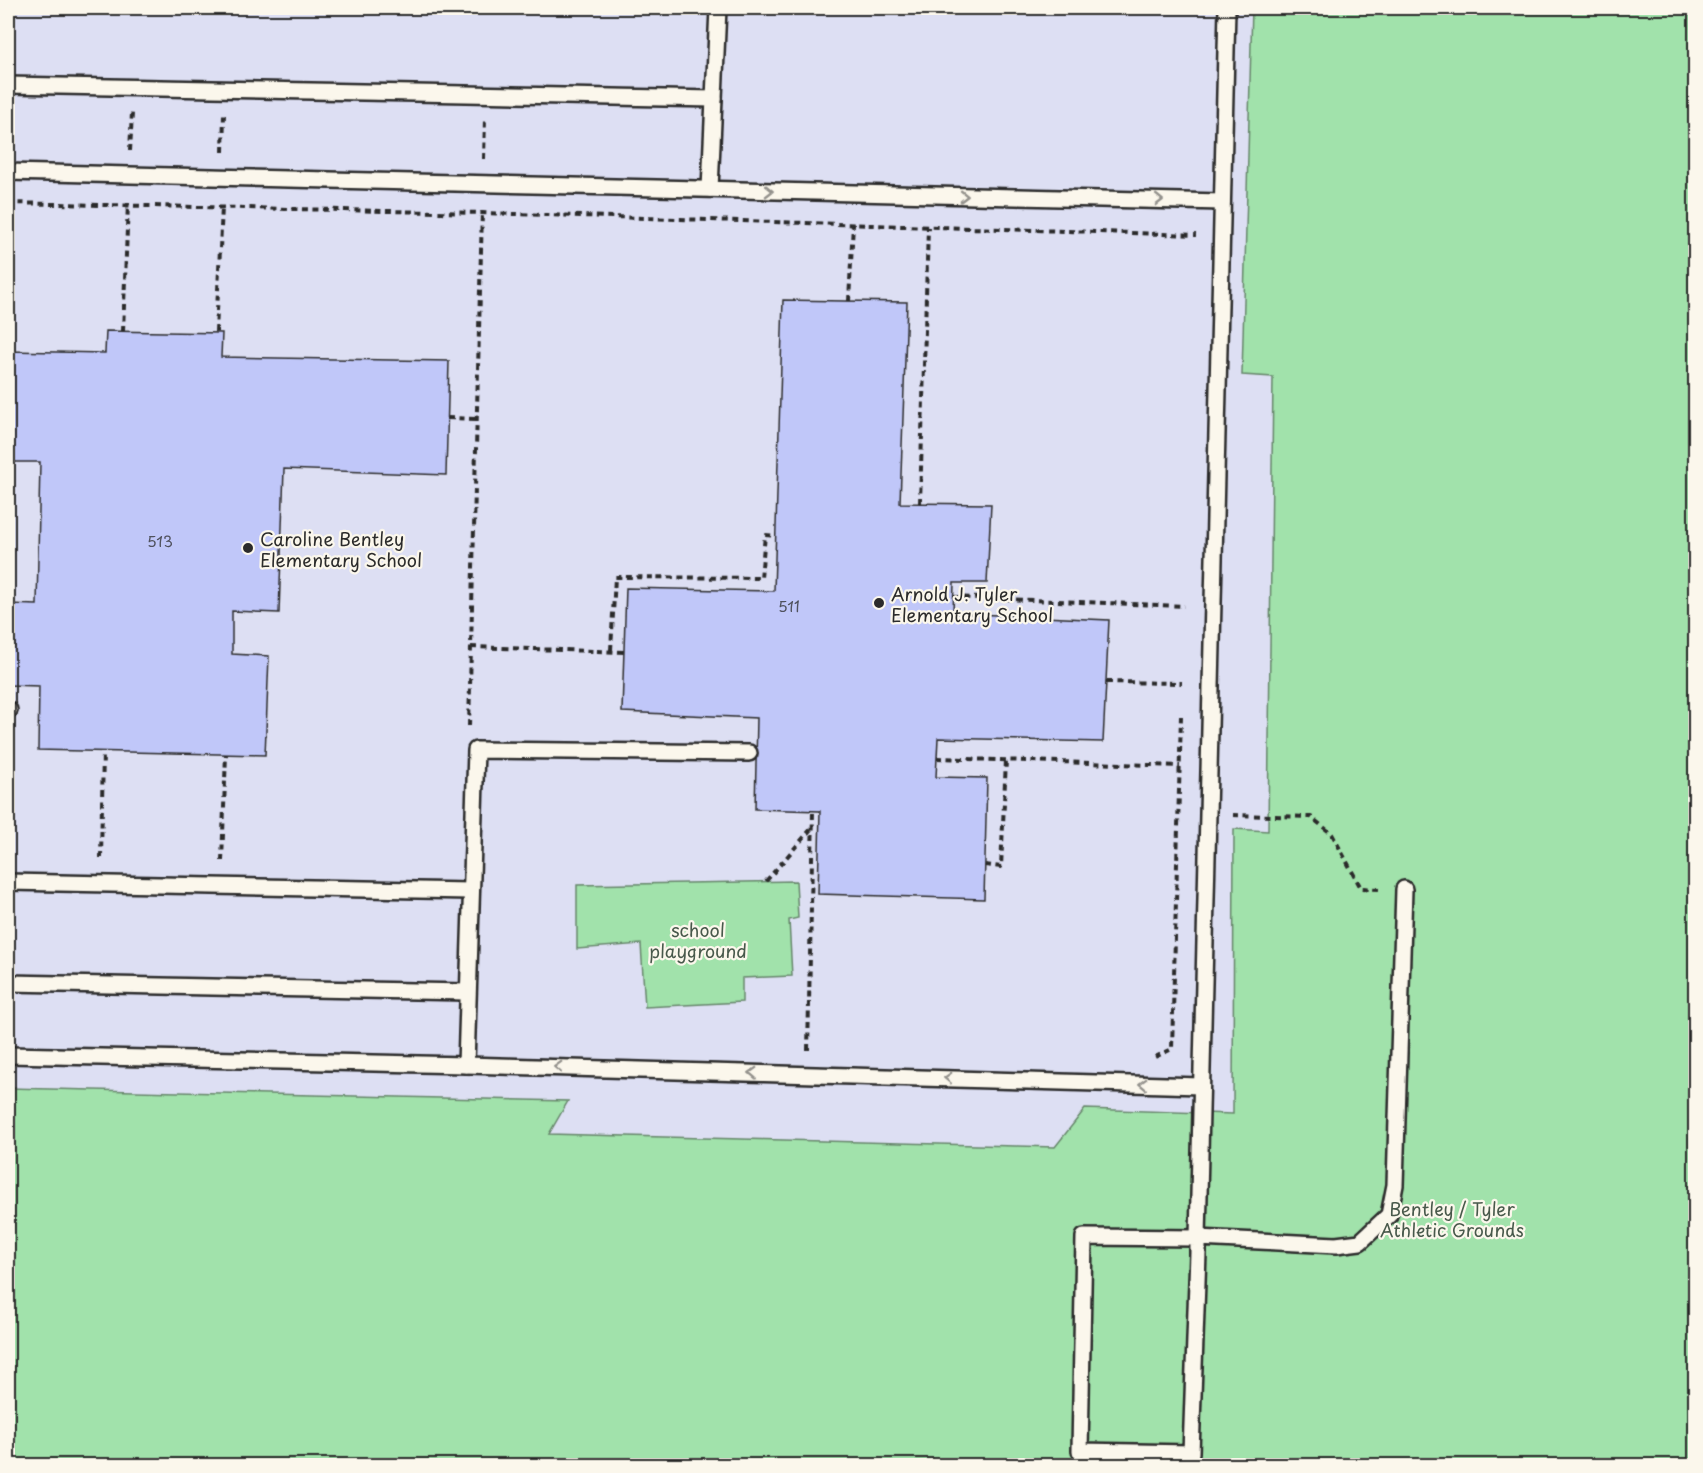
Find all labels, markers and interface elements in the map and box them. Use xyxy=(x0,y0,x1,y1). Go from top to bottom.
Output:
one-way arrow xyxy=(764,185,773,197)
one-way arrow xyxy=(959,189,968,202)
one-way arrow xyxy=(1154,194,1163,207)
place label: Caroline Bentley Elementary School xyxy=(260,525,422,573)
house number: 513 xyxy=(147,529,173,552)
marker: Caroline Bentley Elementary School xyxy=(241,541,255,555)
place label: Arnold J. Tyler Elementary School xyxy=(891,580,1053,628)
house number: 511 xyxy=(778,594,800,617)
marker: Arnold J. Tyler Elementary School xyxy=(872,596,886,610)
park label: school playground xyxy=(649,916,747,964)
one-way arrow xyxy=(554,1061,563,1074)
one-way arrow xyxy=(749,1067,758,1079)
one-way arrow xyxy=(944,1072,953,1085)
one-way arrow xyxy=(1138,1078,1147,1090)
park label: Bentley / Tyler Athletic Grounds xyxy=(1380,1195,1524,1243)

